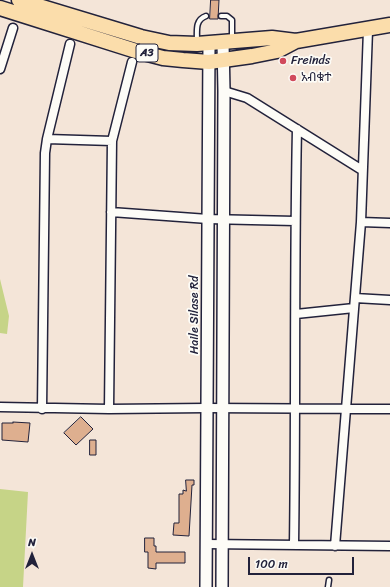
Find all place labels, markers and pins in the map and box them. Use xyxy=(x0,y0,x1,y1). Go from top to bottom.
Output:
place label: Freinds xyxy=(291,54,330,68)
marker: Freinds xyxy=(278,56,288,66)
place label: አብቁተ xyxy=(301,71,331,85)
marker: አብቁተ xyxy=(288,73,298,83)

